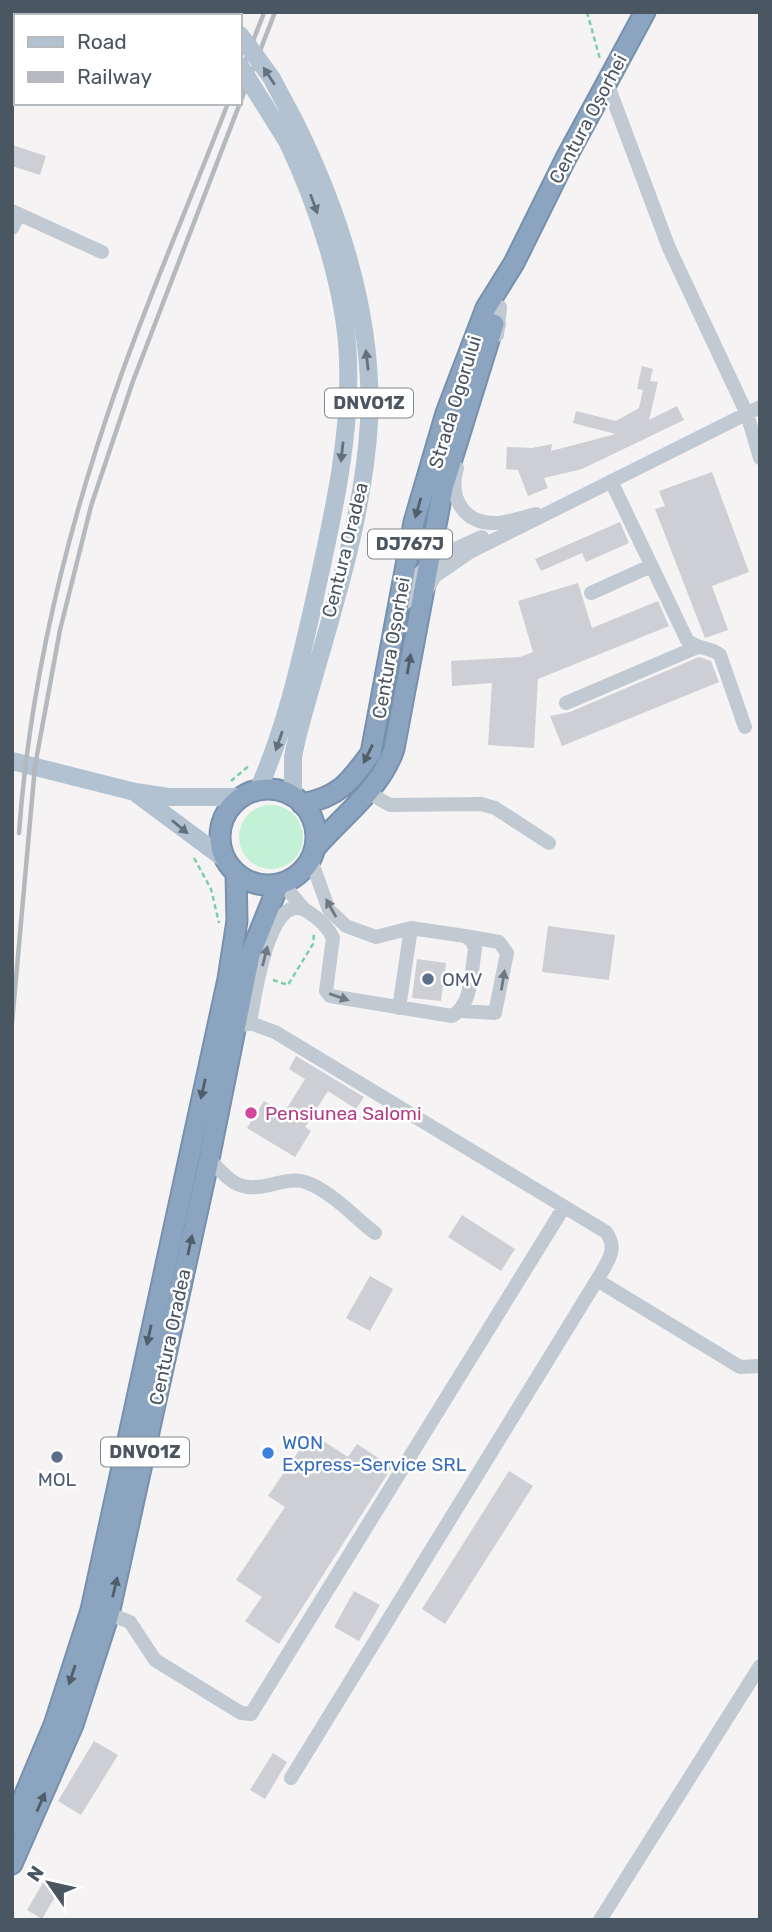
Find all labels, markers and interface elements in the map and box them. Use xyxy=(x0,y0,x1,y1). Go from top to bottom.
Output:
legend xyxy=(14,14,242,105)
text: Road xyxy=(77,29,127,54)
street label: Centura Oșorhei xyxy=(544,50,632,188)
text: Railway xyxy=(77,64,152,89)
one-way arrow xyxy=(262,67,276,85)
one-way arrow xyxy=(308,194,319,215)
street label: Strada Ogorului xyxy=(424,333,486,471)
one-way arrow xyxy=(362,349,373,371)
road number: DNVO1Z xyxy=(325,388,413,418)
one-way arrow xyxy=(337,441,348,463)
street label: Centura Oradea xyxy=(317,480,373,620)
one-way arrow xyxy=(412,497,423,519)
road number: DJ767J xyxy=(368,530,452,558)
street label: Centura Oșorhei xyxy=(367,575,415,721)
one-way arrow xyxy=(404,653,415,675)
one-way arrow xyxy=(273,730,284,751)
one-way arrow xyxy=(362,744,373,764)
one-way arrow xyxy=(171,819,189,834)
one-way arrow xyxy=(325,898,337,918)
one-way arrow xyxy=(259,945,270,967)
place label: OMV xyxy=(442,968,482,991)
one-way arrow xyxy=(498,969,509,991)
marker: OMV xyxy=(420,971,436,987)
one-way arrow xyxy=(329,992,350,1003)
one-way arrow xyxy=(197,1078,208,1100)
place label: Pensiunea Salomi xyxy=(265,1102,422,1125)
marker: Pensiunea Salomi xyxy=(243,1105,259,1121)
one-way arrow xyxy=(184,1234,195,1256)
street label: Centura Oradea xyxy=(144,1267,196,1407)
one-way arrow xyxy=(144,1324,155,1346)
place label: WON Express-Service SRL xyxy=(282,1431,467,1476)
road number: DNVO1Z xyxy=(101,1437,189,1466)
marker: WON Express-Service SRL xyxy=(260,1445,276,1461)
marker: MOL xyxy=(49,1449,65,1465)
place label: MOL xyxy=(38,1468,77,1491)
one-way arrow xyxy=(110,1576,121,1598)
one-way arrow xyxy=(66,1665,76,1686)
one-way arrow xyxy=(35,1792,47,1812)
north arrow xyxy=(14,1848,84,1918)
text: N xyxy=(22,1862,49,1886)

